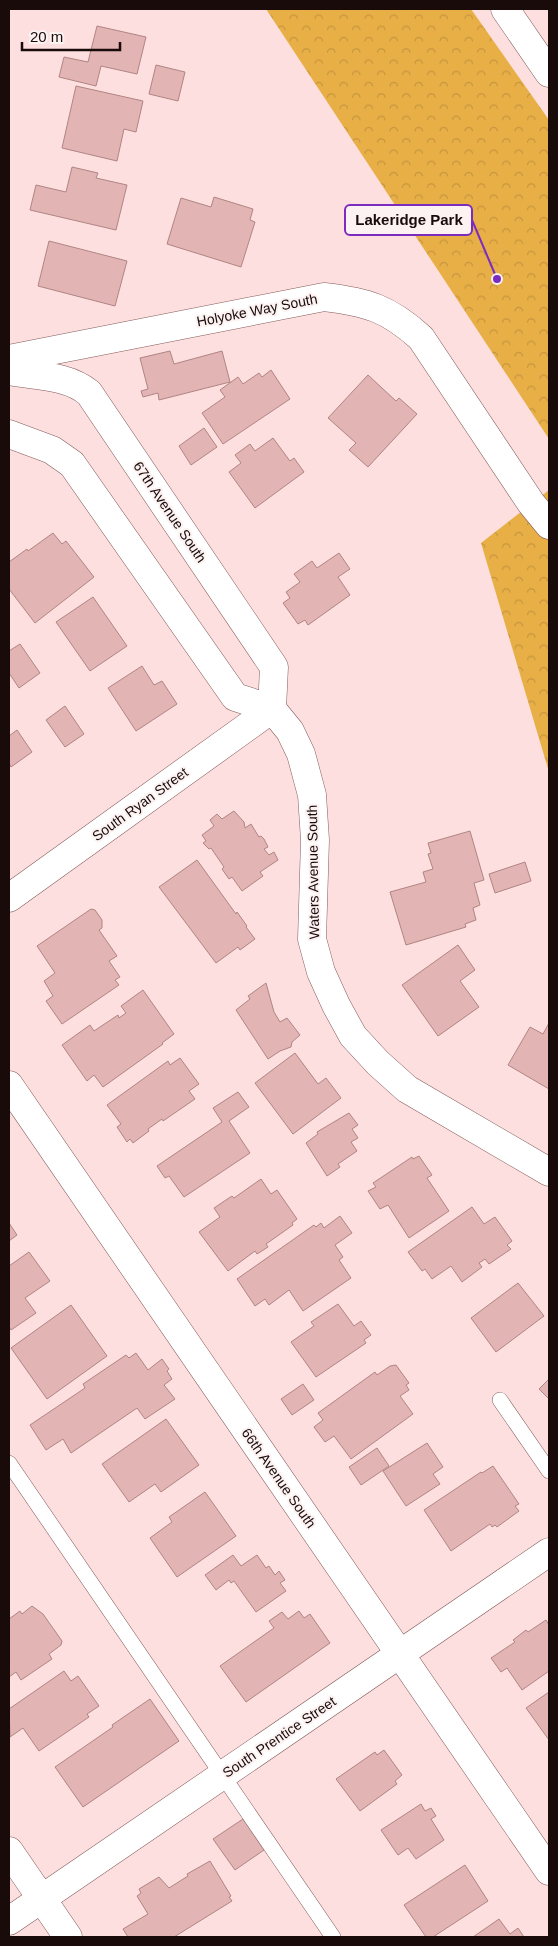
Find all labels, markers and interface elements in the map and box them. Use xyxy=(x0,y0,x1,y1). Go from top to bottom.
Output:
scale bar xyxy=(22,20,120,52)
text: 20 m xyxy=(30,28,63,45)
callout: Lakeridge Park xyxy=(345,205,472,235)
text: Lakeridge Park xyxy=(355,211,463,228)
street label: Holyoke Way South xyxy=(195,290,319,330)
street label: 67th Avenue South xyxy=(130,459,210,565)
street label: South Ryan Street xyxy=(89,764,191,844)
street label: Waters Avenue South xyxy=(304,805,322,939)
street label: 66th Avenue South xyxy=(239,1425,319,1531)
street label: South Prentice Street xyxy=(219,1693,339,1781)

